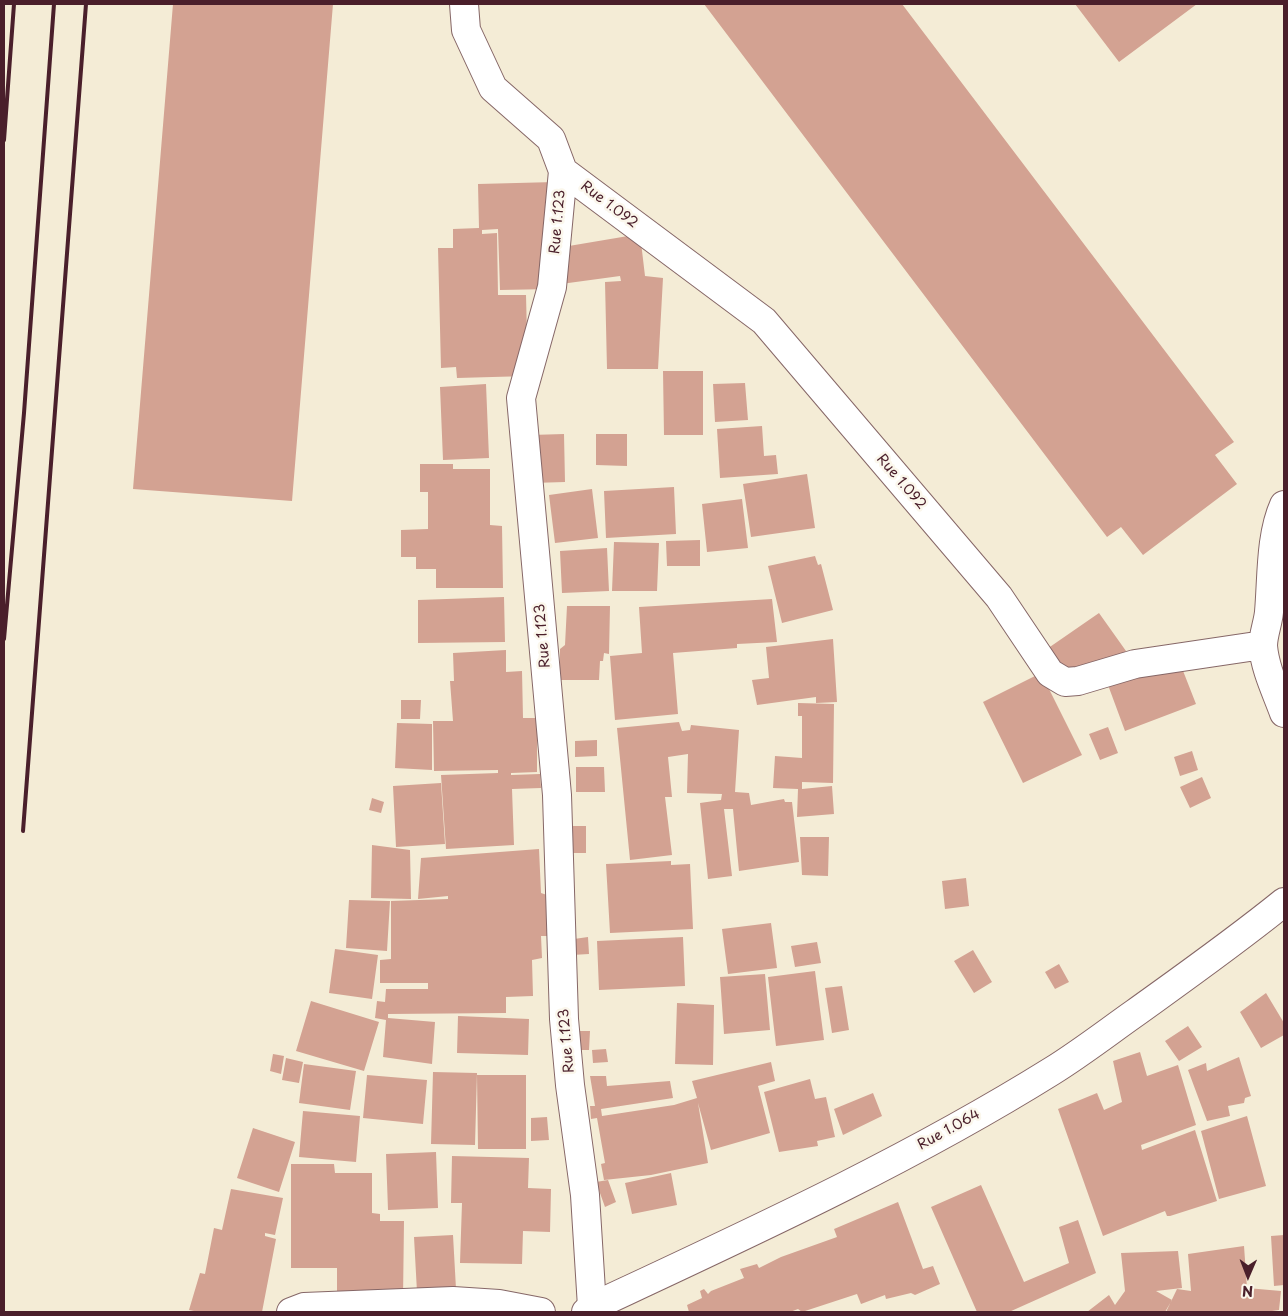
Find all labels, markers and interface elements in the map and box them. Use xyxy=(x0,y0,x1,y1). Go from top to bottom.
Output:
street label: Rue 1.092 xyxy=(577,178,641,232)
street label: Rue 1.123 xyxy=(547,189,569,255)
street label: Rue 1.092 xyxy=(873,451,929,513)
street label: Rue 1.123 xyxy=(532,603,554,669)
street label: Rue 1.123 xyxy=(556,1008,578,1074)
street label: Rue 1.064 xyxy=(915,1106,983,1154)
north arrow xyxy=(1223,1251,1273,1301)
text: N xyxy=(1242,1281,1253,1302)

